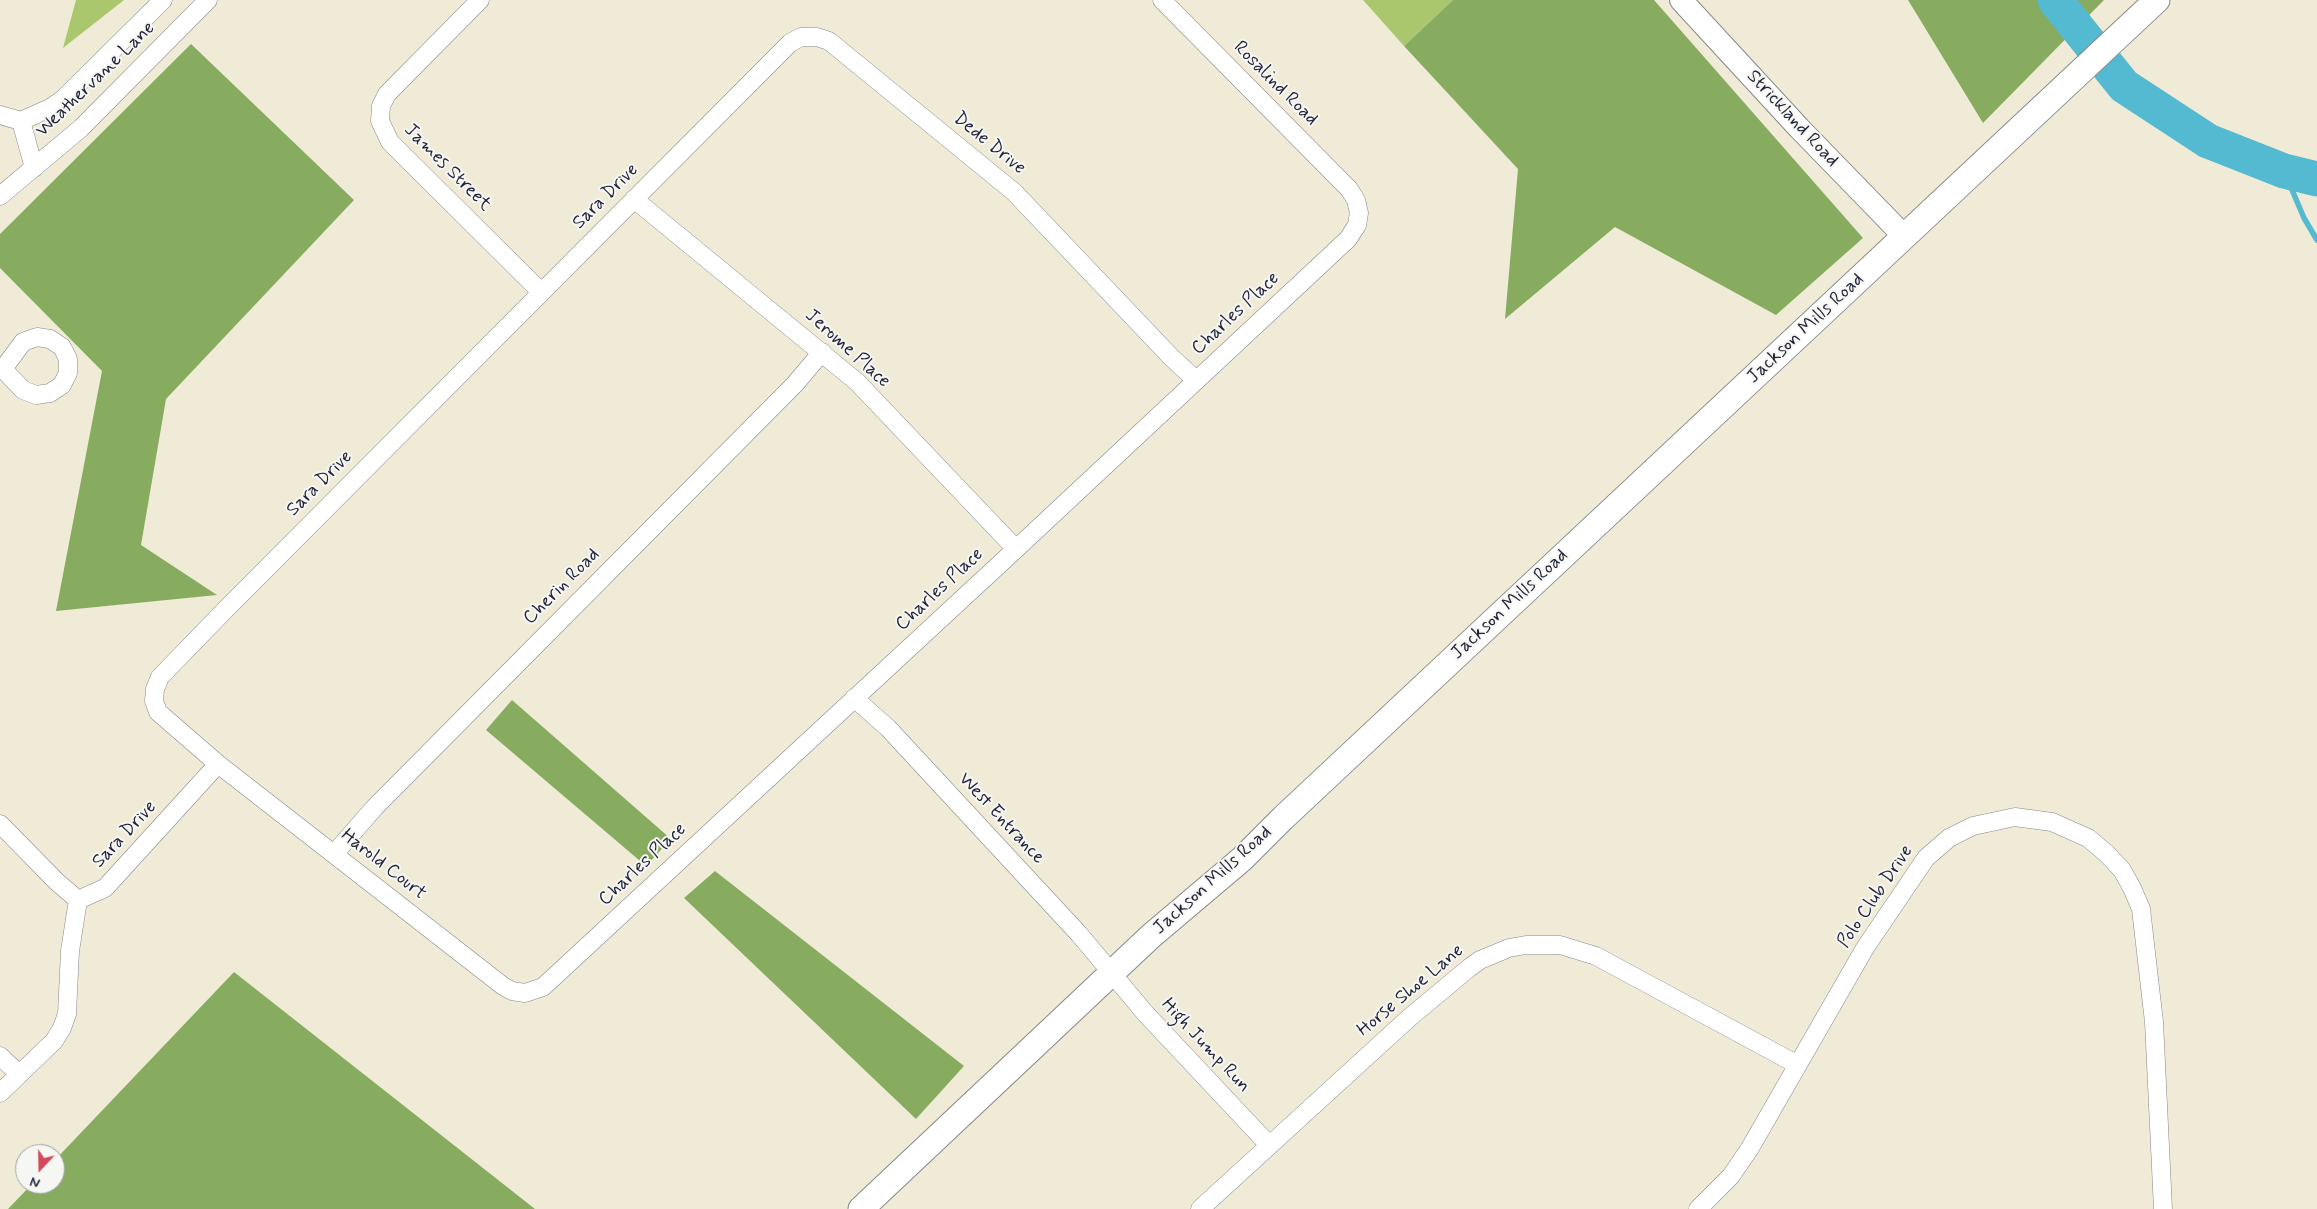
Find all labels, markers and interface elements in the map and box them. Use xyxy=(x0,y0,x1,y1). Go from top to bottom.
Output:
street label: Weathervane Lane xyxy=(32,17,160,143)
street label: Rosalind Road xyxy=(1228,37,1322,131)
street label: Strickland Road xyxy=(1741,66,1843,172)
street label: Dede Drive xyxy=(948,108,1030,180)
street label: James Street xyxy=(398,119,496,217)
street label: Sara Drive xyxy=(568,159,644,235)
street label: Charles Place xyxy=(1188,268,1284,360)
street label: Jackson Mills Road xyxy=(1743,269,1869,389)
street label: Jerome Place xyxy=(800,305,894,393)
street label: Sara Drive xyxy=(282,446,358,522)
street label: Cherin Road xyxy=(519,544,605,630)
street label: Charles Place xyxy=(892,544,988,636)
street label: Jackson Mills Road xyxy=(1447,545,1573,665)
street label: West Entrance xyxy=(953,769,1049,869)
street label: Sara Drive xyxy=(88,797,162,873)
street label: Charles Place xyxy=(595,819,691,911)
street label: Jackson Mills Road xyxy=(1149,822,1277,940)
street label: Harold Court xyxy=(336,825,430,905)
street label: Polo Club Drive xyxy=(1833,841,1919,953)
street label: Horse Shoe Lane xyxy=(1353,940,1469,1042)
street label: High Jump Run xyxy=(1156,994,1254,1098)
north arrow xyxy=(15,1144,65,1194)
text: N xyxy=(27,1172,43,1192)

